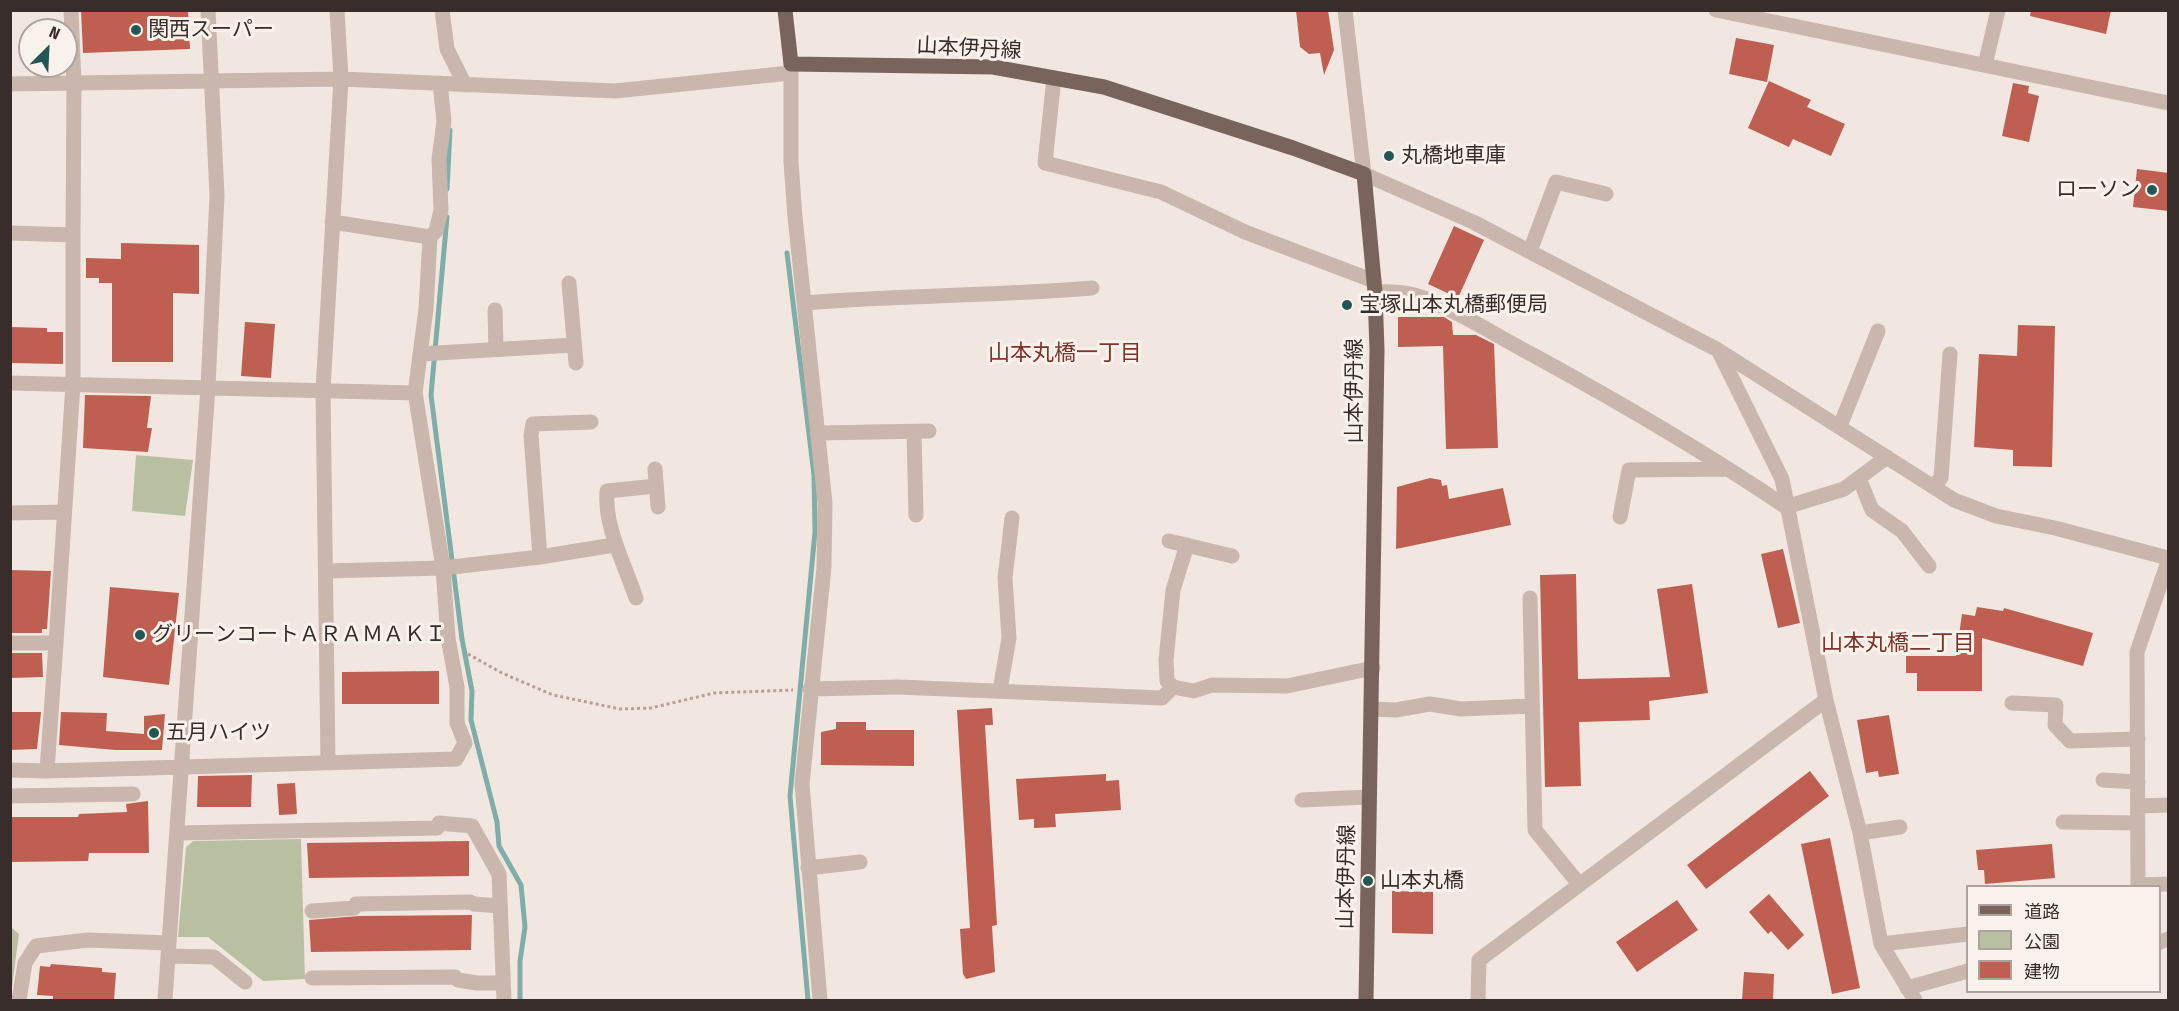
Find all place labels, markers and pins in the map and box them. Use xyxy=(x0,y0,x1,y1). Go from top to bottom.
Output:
place label: 関西スーパー xyxy=(148,17,274,43)
marker: 関西スーパー xyxy=(129,23,143,37)
place label: 丸橋地車庫 xyxy=(1401,143,1506,169)
marker: 丸橋地車庫 xyxy=(1382,149,1396,163)
place label: ローソン xyxy=(2056,177,2140,203)
marker: ローソン xyxy=(2145,183,2159,197)
place label: 宝塚山本丸橋郵便局 xyxy=(1359,292,1548,318)
marker: 宝塚山本丸橋郵便局 xyxy=(1340,298,1354,312)
place label: グリーンコートＡＲＡＭＡＫＩ xyxy=(152,622,446,648)
marker: グリーンコートＡＲＡＭＡＫＩ xyxy=(133,628,147,642)
place label: 五月ハイツ xyxy=(166,720,271,746)
marker: 五月ハイツ xyxy=(147,726,161,740)
place label: 山本丸橋 xyxy=(1380,868,1464,894)
marker: 山本丸橋 xyxy=(1361,874,1375,888)

